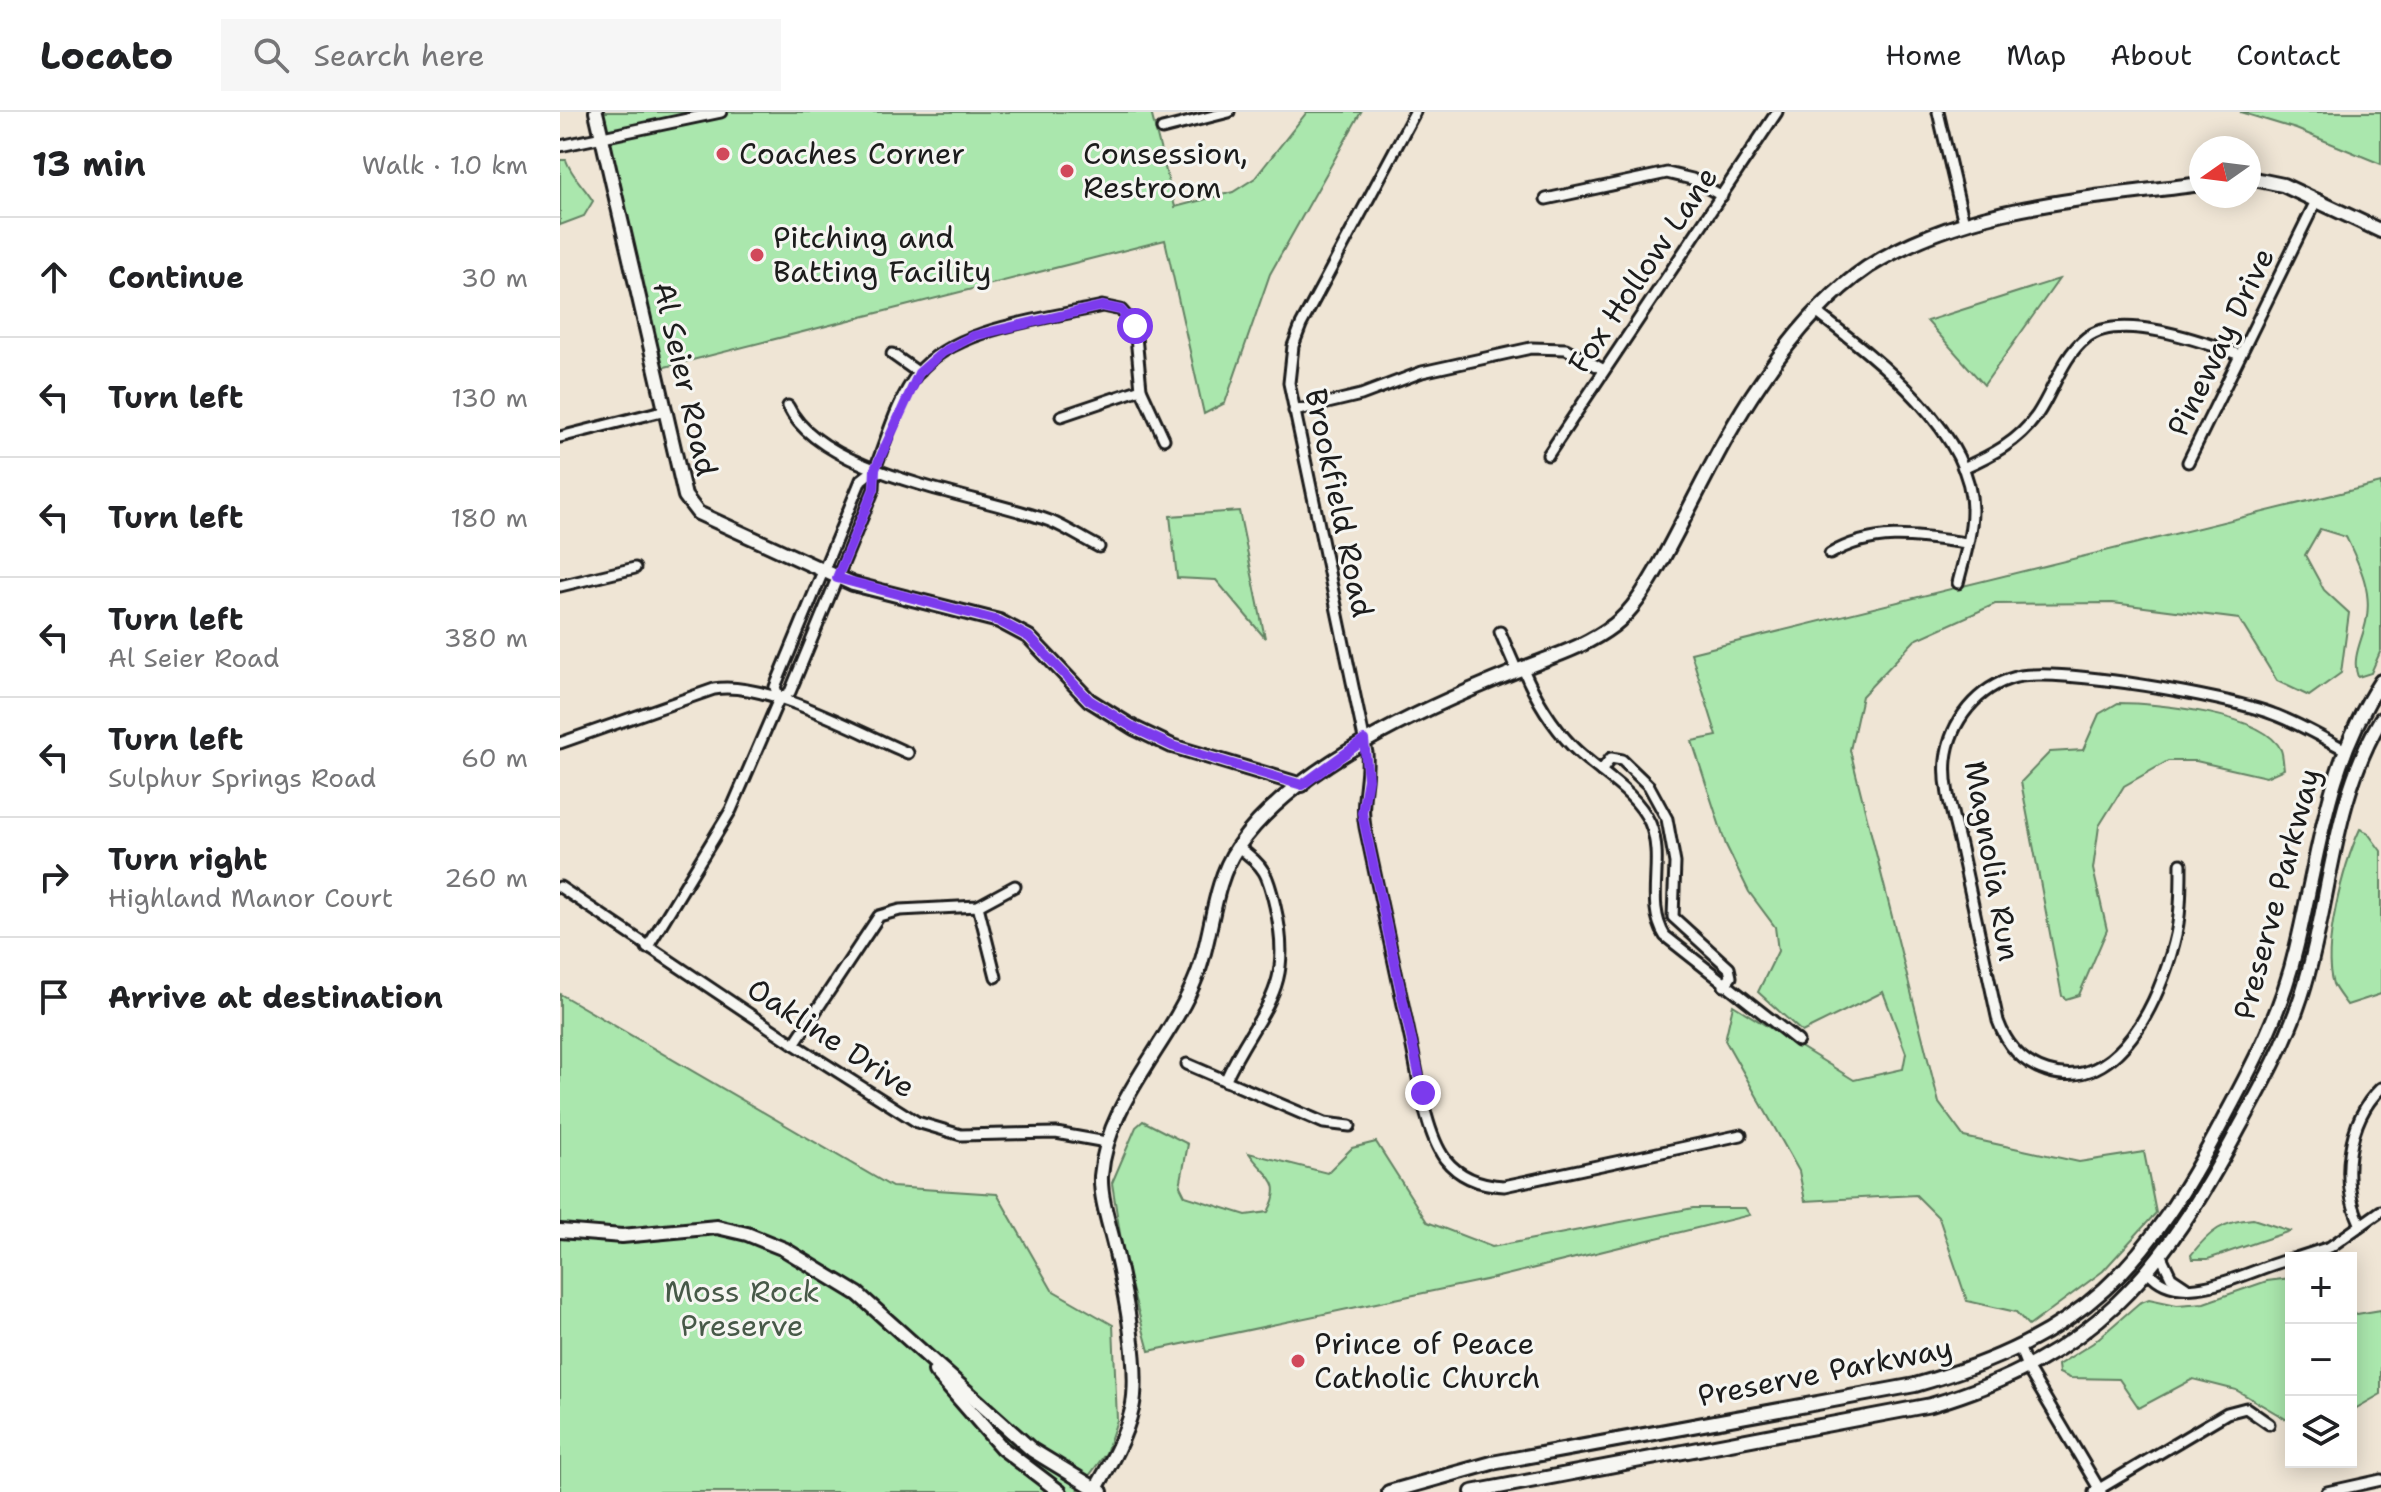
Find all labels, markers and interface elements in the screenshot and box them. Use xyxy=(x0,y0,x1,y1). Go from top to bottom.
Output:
search box xyxy=(221,19,781,91)
text: Locato xyxy=(40,30,173,81)
icon: search xyxy=(249,33,293,77)
text: Search here xyxy=(313,35,485,76)
text: Home xyxy=(1885,36,1962,74)
text: Map xyxy=(2006,36,2066,74)
text: About xyxy=(2110,36,2192,74)
text: Contact xyxy=(2236,36,2341,74)
place label: Coaches Corner xyxy=(739,133,965,174)
place label: Consession, Restroom xyxy=(1083,133,1248,208)
north arrow xyxy=(2189,136,2261,208)
text: 13 min xyxy=(32,141,146,187)
marker: Coaches Corner xyxy=(714,145,732,163)
text: Walk · 1.0 km xyxy=(362,147,528,182)
street label: Fox Hollow Lane xyxy=(1558,158,1727,381)
marker: Consession, Restroom xyxy=(1058,162,1076,180)
place label: Pitching and Batting Facility xyxy=(773,217,992,292)
street label: Pineway Drive xyxy=(2157,241,2284,443)
marker: Pitching and Batting Facility xyxy=(748,246,766,264)
icon: ahead xyxy=(32,255,76,299)
text: Continue xyxy=(108,257,244,298)
text: 30 m xyxy=(461,260,528,295)
street label: Al Seier Road xyxy=(643,278,728,480)
route start xyxy=(1117,308,1153,344)
icon: left xyxy=(32,375,76,419)
text: Turn left xyxy=(108,377,243,418)
text: 130 m xyxy=(451,380,528,415)
street label: Brookfield Road xyxy=(1295,385,1384,621)
icon: left xyxy=(32,495,76,539)
text: Turn left xyxy=(108,497,243,538)
text: 180 m xyxy=(450,500,528,535)
text: Turn left xyxy=(108,599,243,640)
icon: left xyxy=(32,615,76,659)
text: 380 m xyxy=(443,620,528,655)
text: Al Seier Road xyxy=(108,640,280,675)
text: Turn left xyxy=(108,719,243,760)
icon: left xyxy=(32,735,76,779)
text: 60 m xyxy=(461,740,528,775)
street label: Magnolia Run xyxy=(1955,757,2030,964)
text: Sulphur Springs Road xyxy=(108,760,376,795)
street label: Preserve Parkway xyxy=(2223,764,2330,1024)
text: Turn right xyxy=(108,839,267,880)
icon: right xyxy=(32,855,76,899)
text: 260 m xyxy=(444,860,528,895)
text: Highland Manor Court xyxy=(108,880,393,915)
street label: Oakline Drive xyxy=(739,968,923,1107)
icon: arrive xyxy=(32,975,76,1019)
text: Arrive at destination xyxy=(108,977,443,1018)
route end xyxy=(1405,1075,1441,1111)
map controls xyxy=(2285,1252,2357,1468)
button: + xyxy=(2285,1252,2357,1324)
park label: Moss Rock Preserve xyxy=(664,1271,820,1346)
place label: Prince of Peace Catholic Church xyxy=(1314,1323,1541,1398)
button: − xyxy=(2285,1324,2357,1396)
street label: Preserve Parkway xyxy=(1694,1327,1956,1416)
marker: Prince of Peace Catholic Church xyxy=(1289,1352,1307,1370)
button: layers xyxy=(2285,1396,2357,1468)

